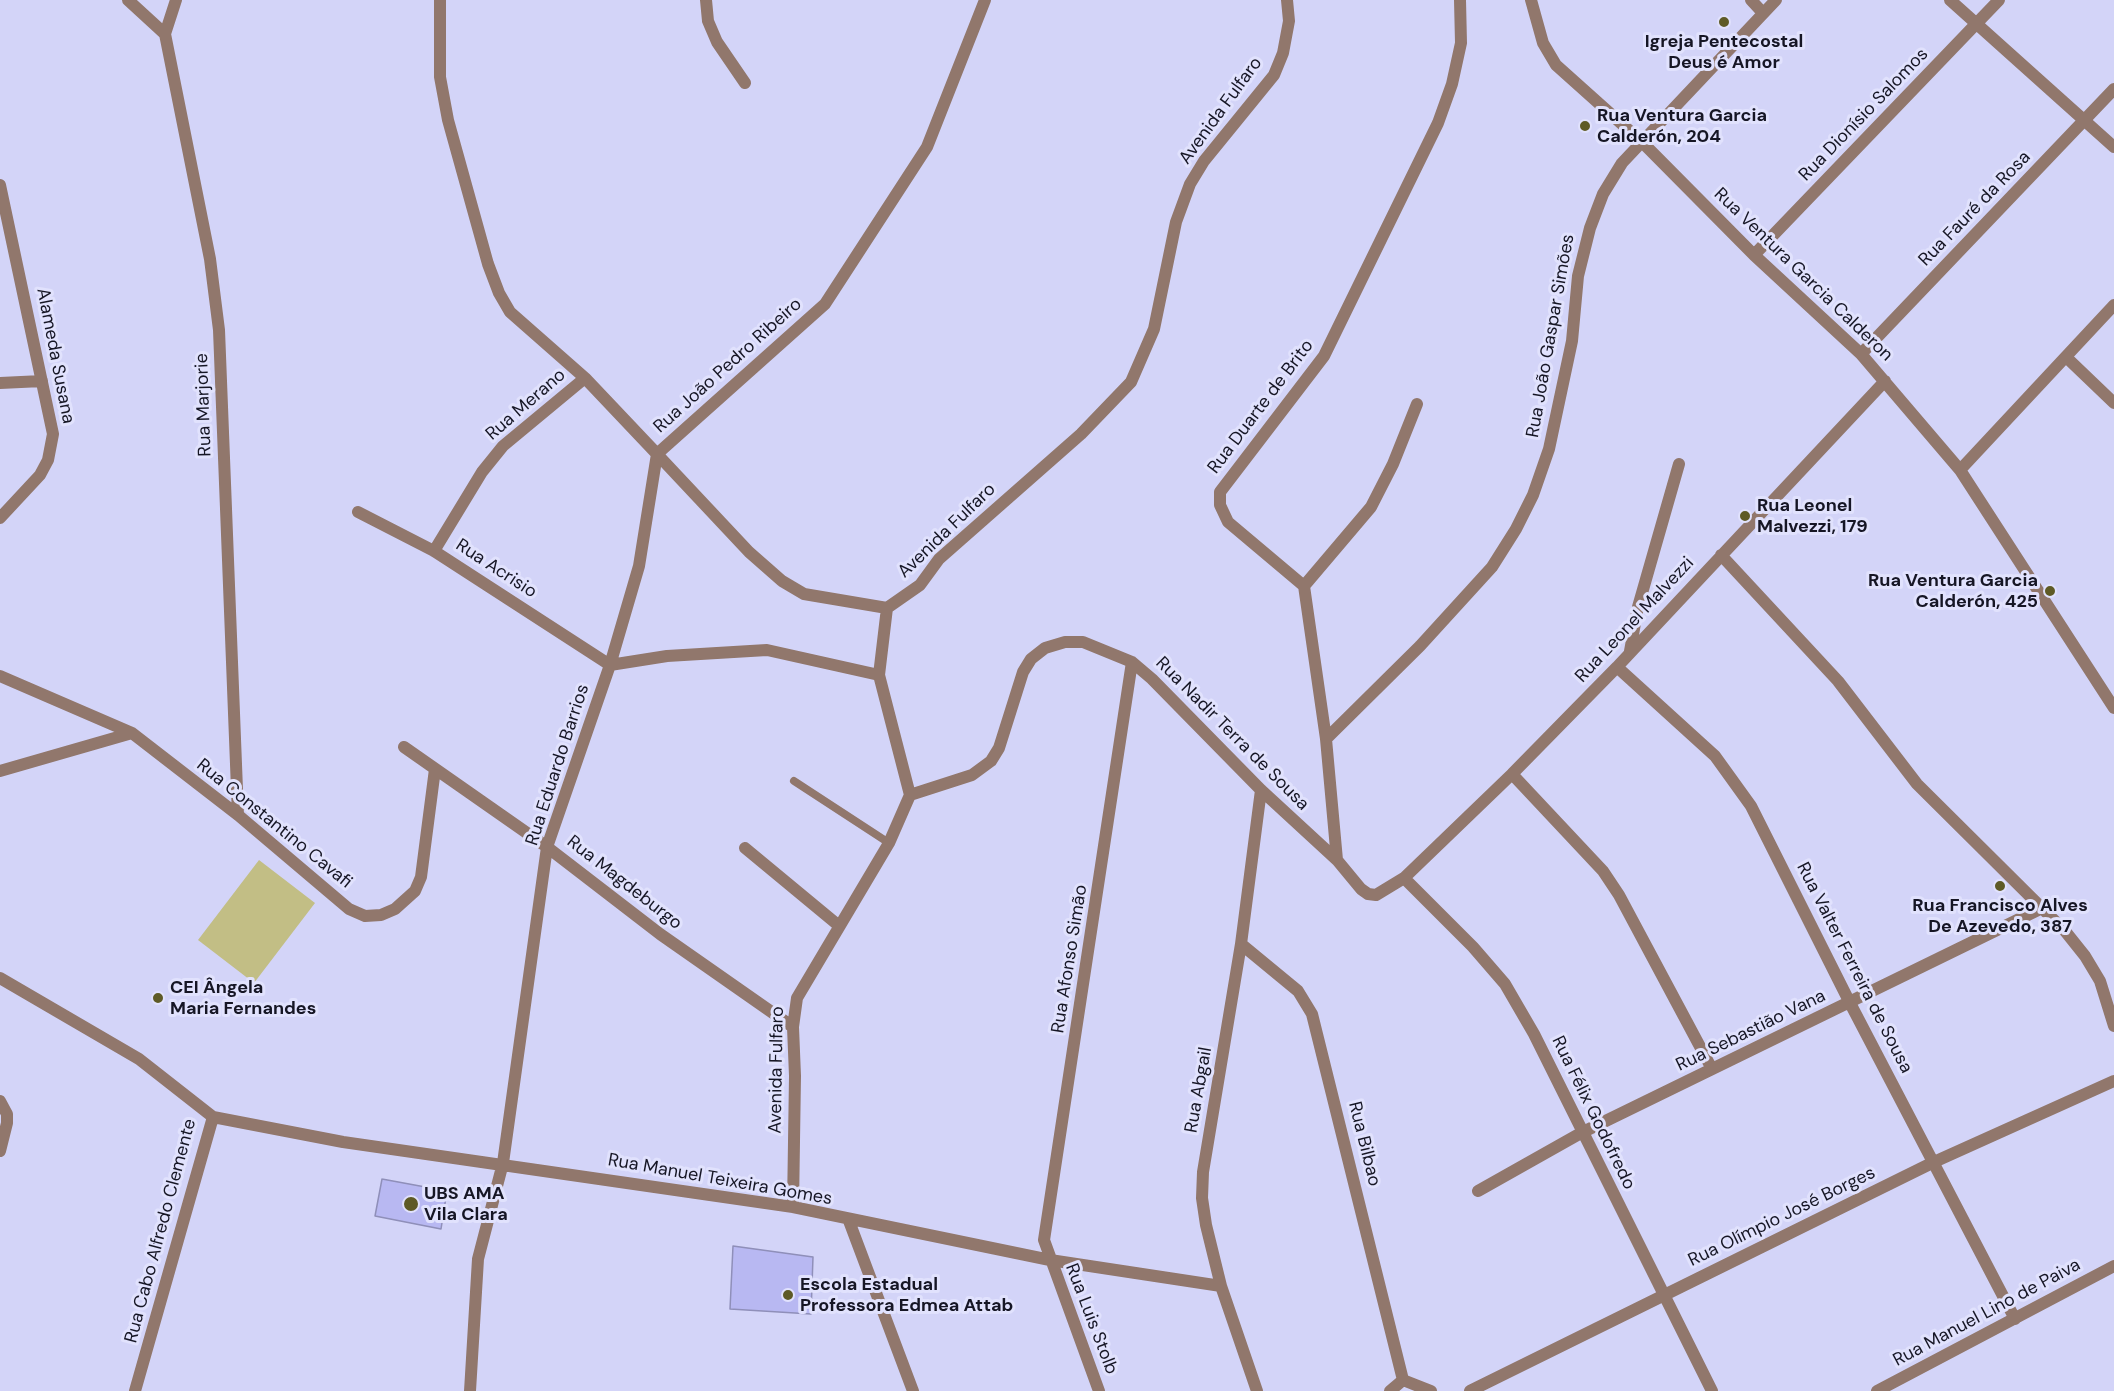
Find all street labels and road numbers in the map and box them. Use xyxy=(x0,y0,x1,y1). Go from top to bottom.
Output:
street label: Rua Dionísio Salomos xyxy=(1795,44,1933,186)
street label: Avenida Fulfaro xyxy=(1175,53,1267,169)
street label: Rua Fauré da Rosa xyxy=(1915,147,2035,271)
street label: Rua Ventura Garcia Calderon xyxy=(1709,184,1897,366)
street label: Rua João Gaspar Simões xyxy=(1522,233,1580,439)
street label: Alameda Susana xyxy=(31,286,79,426)
street label: Rua João Pedro Ribeiro xyxy=(650,294,806,438)
street label: Rua Duarte de Brito xyxy=(1204,336,1318,478)
street label: Rua Marjorie xyxy=(191,353,217,457)
street label: Rua Merano xyxy=(482,365,570,445)
street label: Avenida Fulfaro xyxy=(894,479,1000,583)
street label: Rua Acrisio xyxy=(451,535,541,603)
street label: Rua Leonel Malvezzi xyxy=(1571,553,1699,687)
street label: Rua Nadir Terra de Sousa xyxy=(1151,653,1313,815)
street label: Rua Eduardo Barrios xyxy=(522,682,594,848)
street label: Rua Constantino Cavafi xyxy=(192,755,356,893)
street label: Rua Magdeburgo xyxy=(562,831,686,935)
street label: Rua Valter Ferreira de Sousa xyxy=(1791,859,1917,1077)
street label: Rua Afonso Simão xyxy=(1048,883,1092,1035)
street label: Rua Sebastião Vana xyxy=(1673,985,1829,1077)
street label: Avenida Fulfaro xyxy=(765,1006,789,1134)
street label: Rua Félix Godofredo xyxy=(1546,1033,1640,1193)
street label: Rua Abgail xyxy=(1181,1045,1217,1135)
street label: Rua Bilbao xyxy=(1343,1099,1385,1189)
street label: Rua Cabo Alfredo Clemente xyxy=(121,1117,201,1345)
street label: Rua Manuel Teixeira Gomes xyxy=(606,1150,834,1210)
street label: Rua Olímpio José Borges xyxy=(1685,1162,1879,1272)
street label: Rua Manuel Lino de Paiva xyxy=(1890,1254,2084,1372)
street label: Rua Luis Stolb xyxy=(1060,1261,1122,1377)

